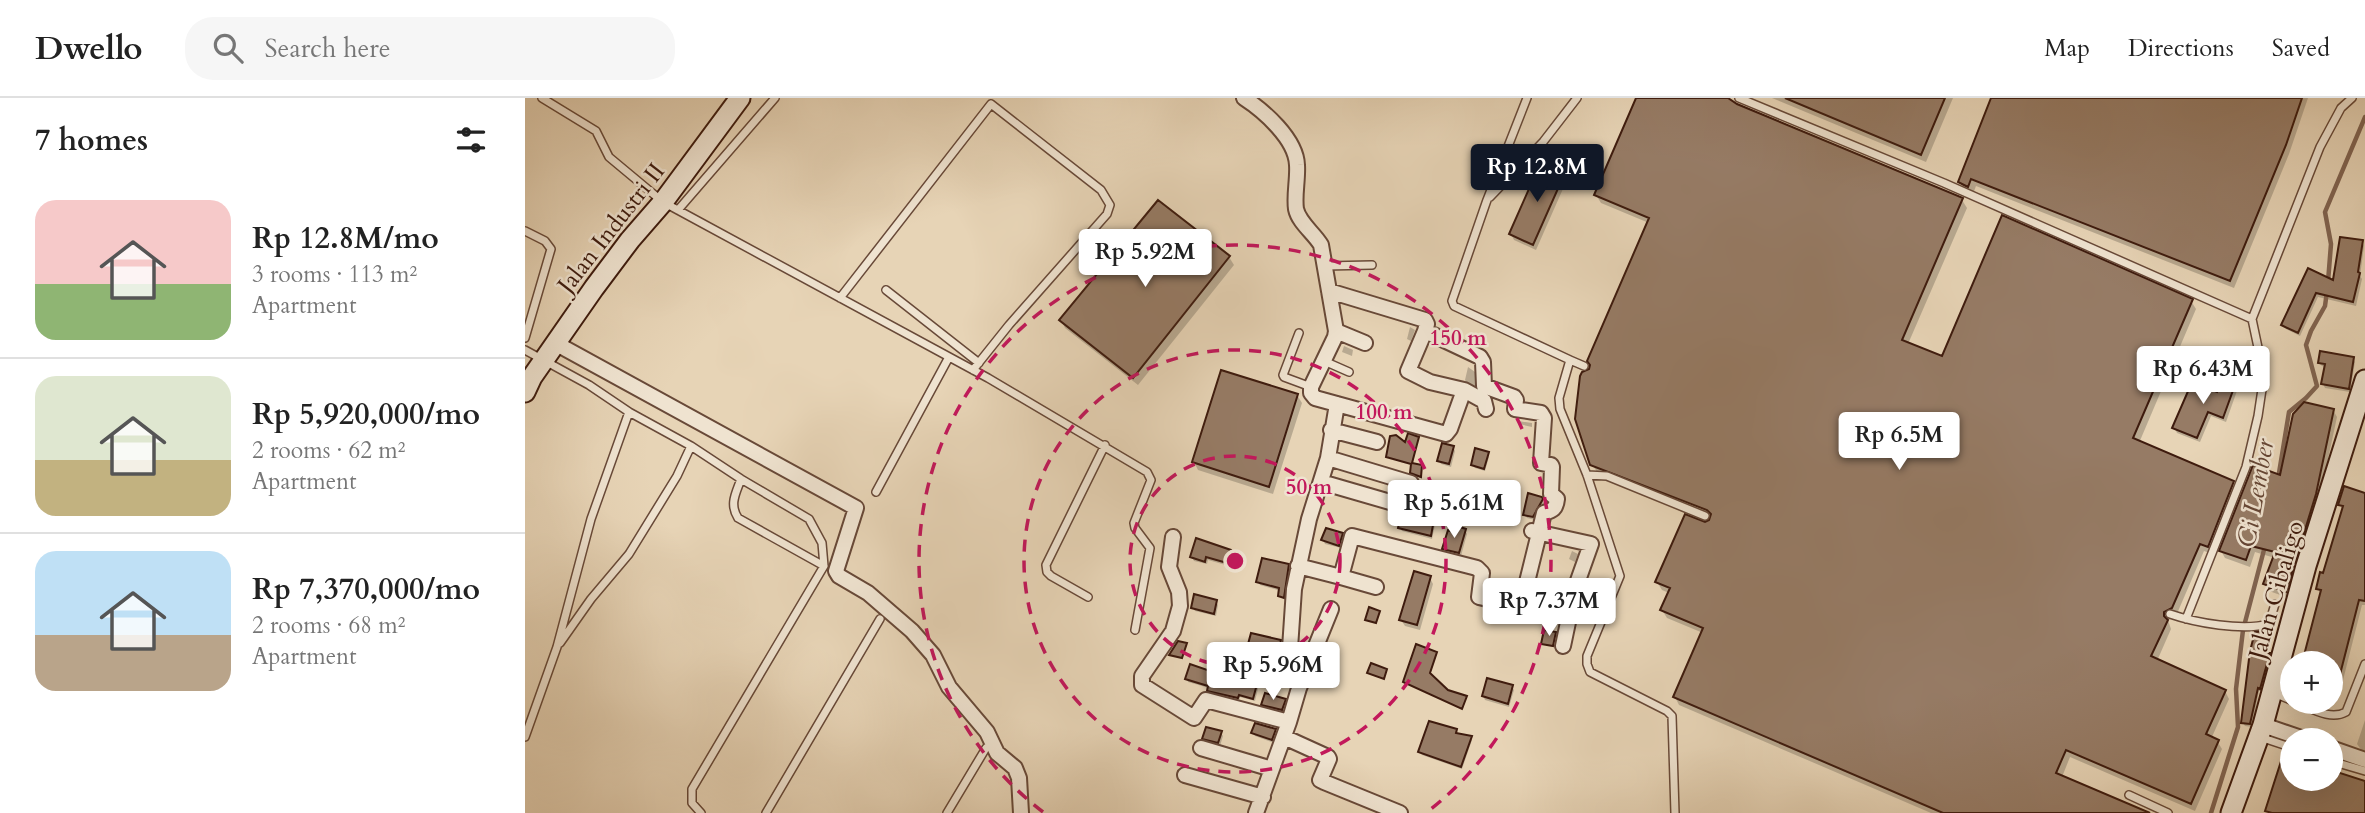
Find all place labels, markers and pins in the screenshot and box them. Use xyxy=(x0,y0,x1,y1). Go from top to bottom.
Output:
pin: Rp 12.8M xyxy=(1465,144,1609,204)
pin: Rp 5.92M xyxy=(1073,230,1217,289)
pin: Rp 6.43M xyxy=(2131,346,2275,406)
pin: Rp 6.5M xyxy=(1834,412,1964,472)
pin: Rp 5.61M xyxy=(1382,480,1526,540)
centre of rings xyxy=(1223,549,1247,573)
pin: Rp 7.37M xyxy=(1477,578,1621,638)
pin: Rp 5.96M xyxy=(1201,642,1345,702)

